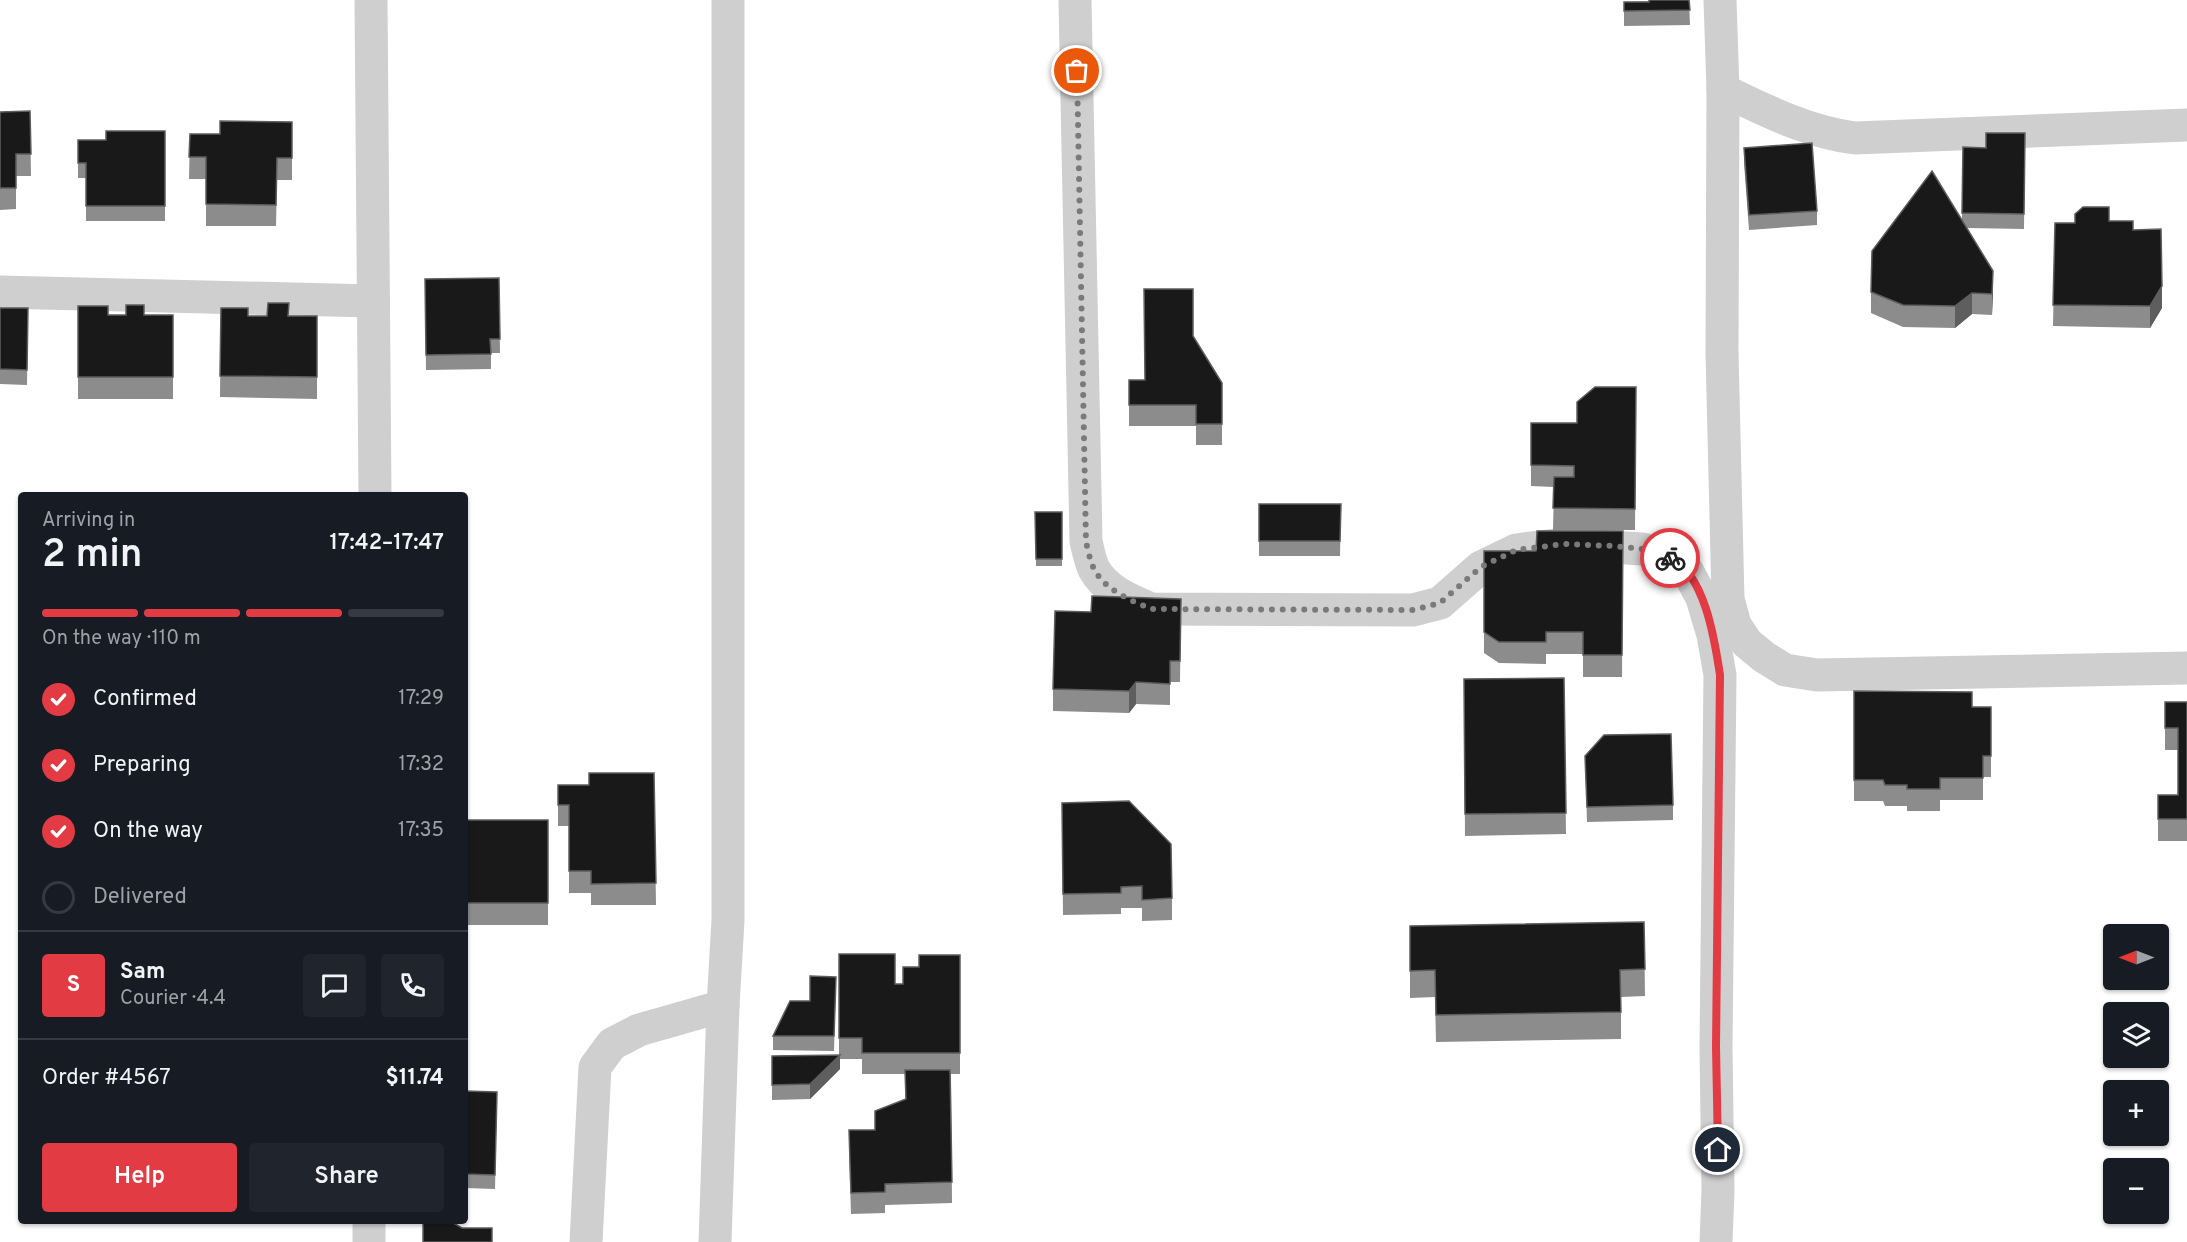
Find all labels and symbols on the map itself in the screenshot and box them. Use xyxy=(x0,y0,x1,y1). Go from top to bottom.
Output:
pin xyxy=(1051,45,1102,96)
courier xyxy=(1640,528,1700,588)
north arrow xyxy=(2103,924,2169,990)
pin xyxy=(1692,1124,1743,1175)

